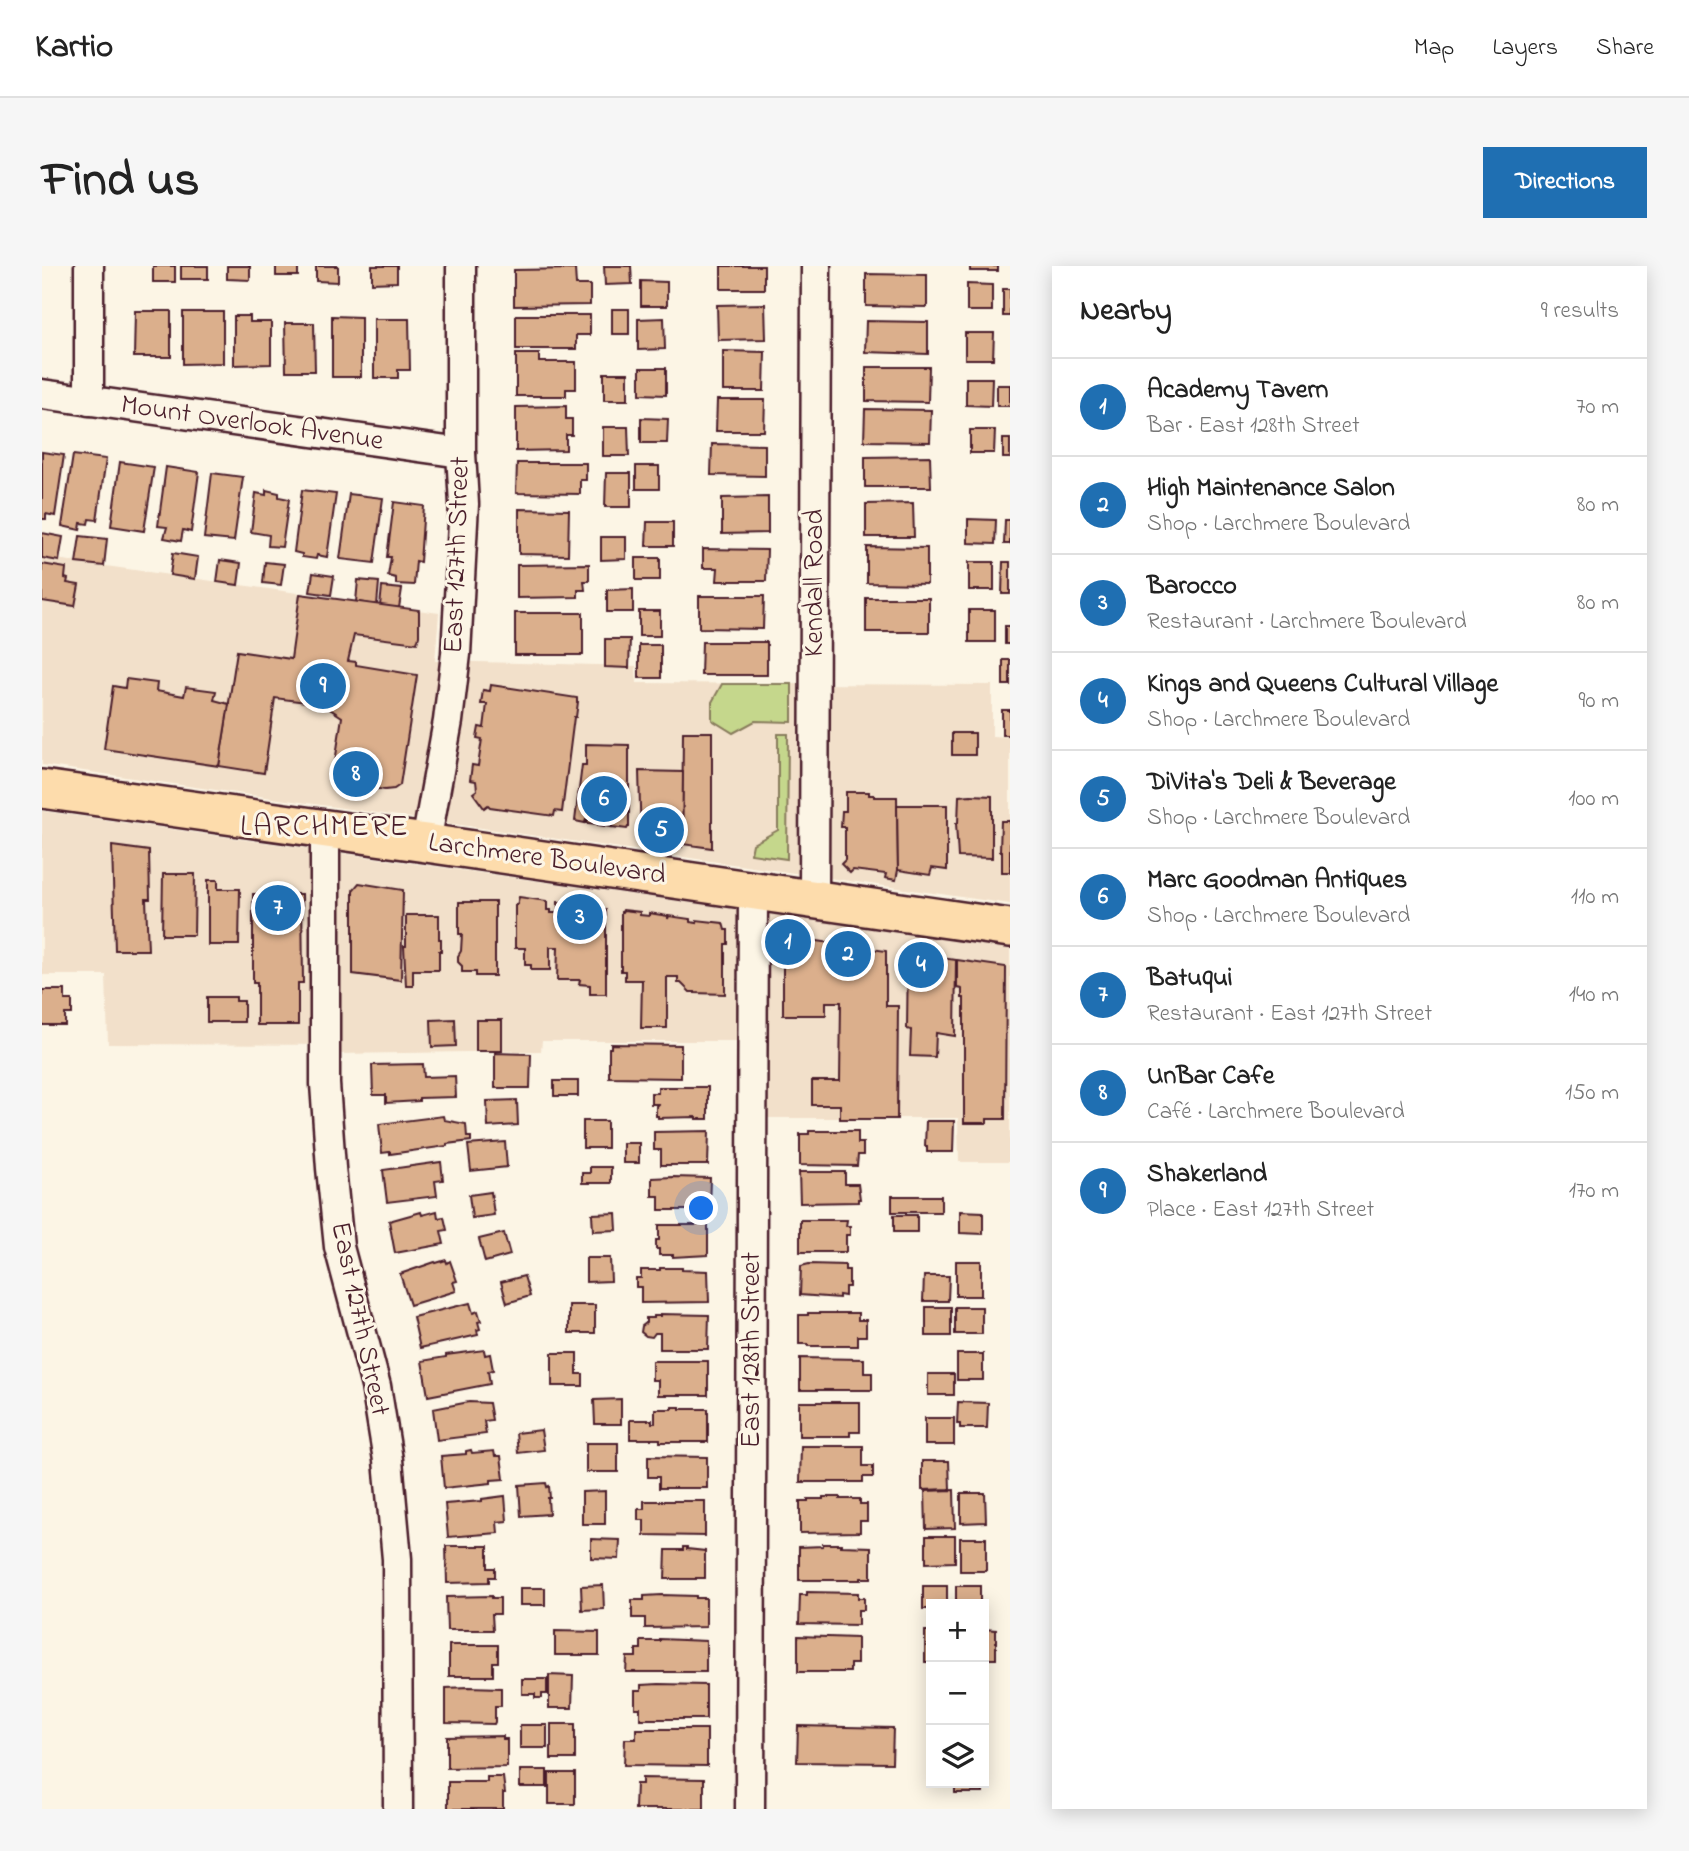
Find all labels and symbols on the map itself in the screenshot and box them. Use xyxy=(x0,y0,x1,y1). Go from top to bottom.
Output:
street label: Mount Overlook Avenue xyxy=(118,385,386,463)
street label: East 127th Street xyxy=(434,456,482,654)
street label: Kendall Road xyxy=(795,509,836,657)
pin: 9 xyxy=(300,660,346,712)
pin: 8 xyxy=(333,748,379,800)
pin: 6 xyxy=(581,773,627,825)
pin: 5 xyxy=(638,804,684,856)
district label: LARCHMERE xyxy=(240,806,410,850)
street label: Larchmere Boulevard xyxy=(426,823,669,897)
pin: 7 xyxy=(255,882,301,934)
pin: 3 xyxy=(557,891,603,943)
pin: 1 xyxy=(765,916,811,968)
pin: 2 xyxy=(825,928,871,980)
pin: 4 xyxy=(898,939,944,991)
your location xyxy=(684,1191,718,1225)
street label: East 127th Street xyxy=(318,1218,400,1420)
street label: East 128th Street xyxy=(732,1252,773,1448)

